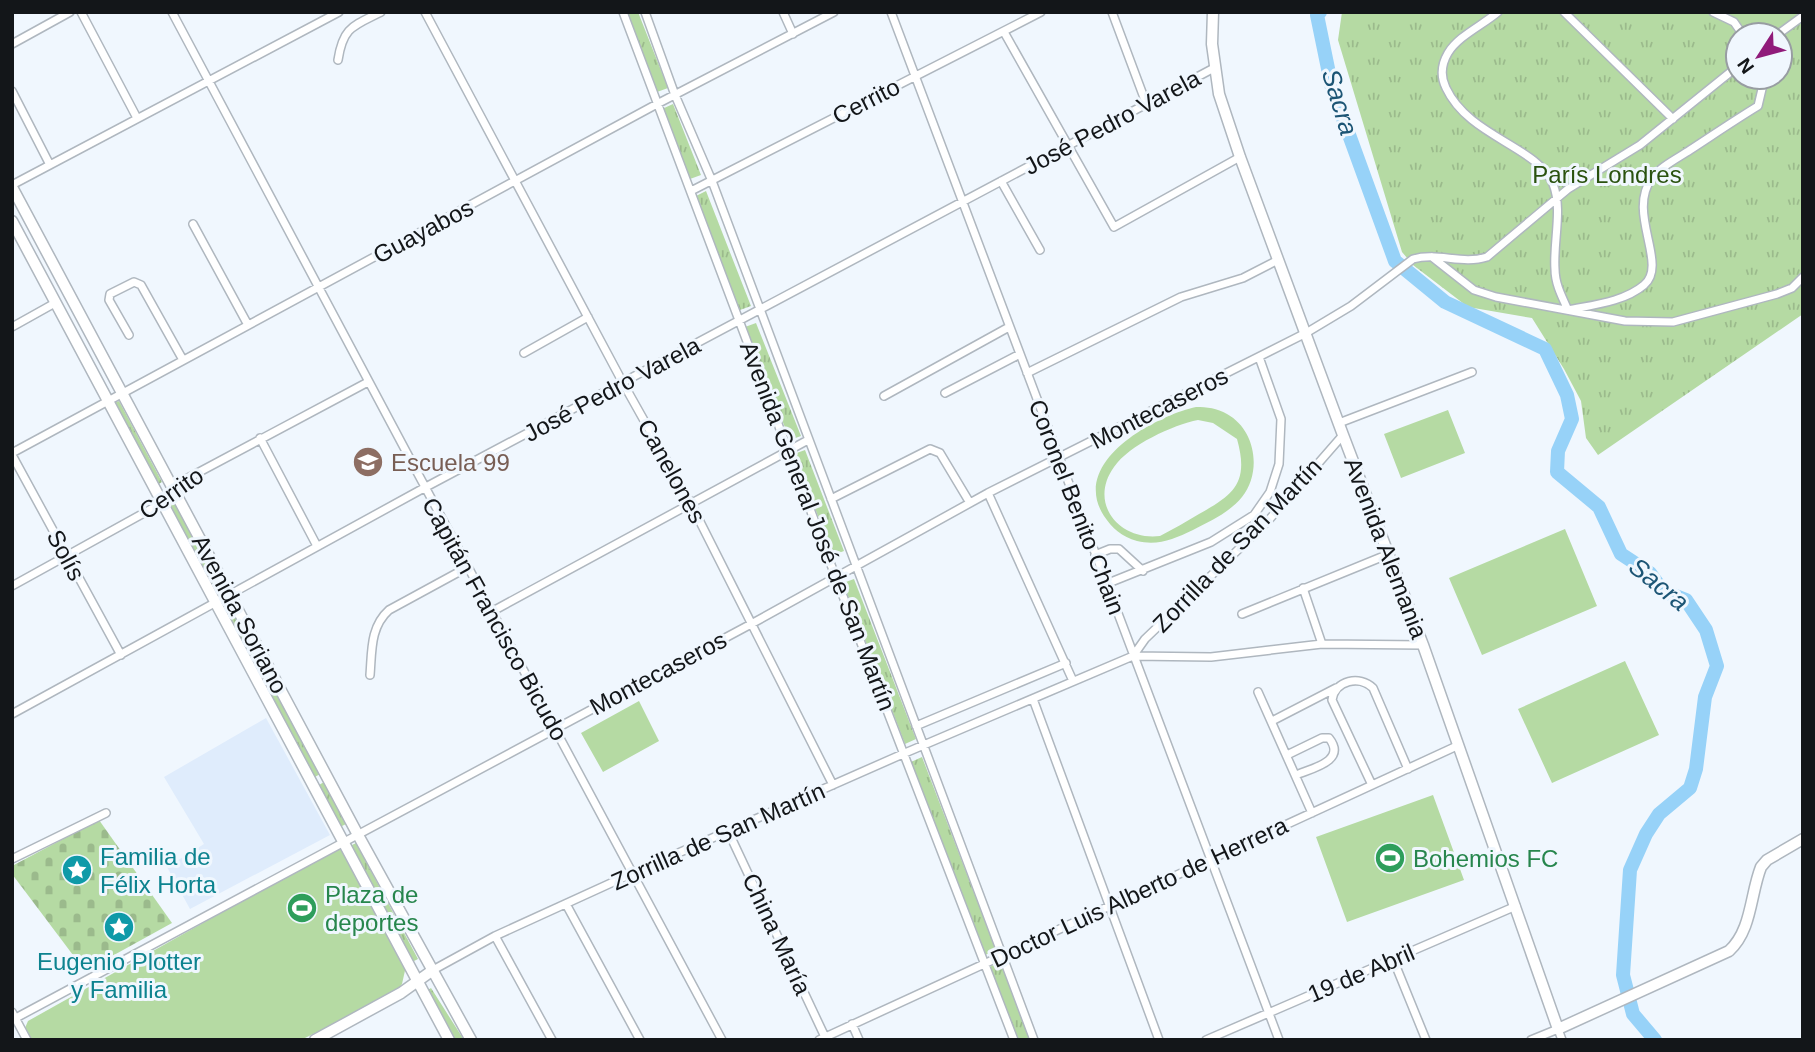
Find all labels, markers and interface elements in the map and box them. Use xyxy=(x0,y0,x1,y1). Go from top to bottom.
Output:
north arrow xyxy=(1724,21,1794,91)
text: N xyxy=(1733,54,1758,77)
street label: José Pedro Varela xyxy=(1019,64,1205,180)
water label: Sacra xyxy=(1316,65,1364,139)
street label: Cerrito xyxy=(828,73,904,129)
park label: París Londres xyxy=(1532,161,1682,188)
street label: Guayabos xyxy=(368,193,478,269)
street label: José Pedro Varela xyxy=(519,331,705,447)
street label: Avenida General José de San Martín xyxy=(735,338,901,714)
street label: Montecaseros xyxy=(1086,362,1232,454)
street label: Coronel Benito Chain xyxy=(1024,396,1130,618)
street label: Canelones xyxy=(632,414,712,528)
school or university icon: Escuela 99 xyxy=(351,445,385,479)
place label: Escuela 99 xyxy=(391,449,510,476)
street label: Zorrilla de San Martín xyxy=(1147,453,1327,637)
street label: Avenida Alemania xyxy=(1339,454,1433,643)
street label: Cerrito xyxy=(134,461,208,525)
street label: Capitán Francisco Bicudo xyxy=(417,493,573,745)
street label: Solís xyxy=(42,525,90,585)
street label: Avenida Soriano xyxy=(187,530,293,698)
water label: Sacra xyxy=(1623,551,1695,617)
street label: Montecaseros xyxy=(585,626,731,720)
street label: Zorrilla de San Martín xyxy=(607,777,829,895)
street label: Doctor Luis Alberto de Herrera xyxy=(986,811,1292,973)
sports icon: Bohemios FC xyxy=(1373,841,1407,875)
place label: Familia de Félix Horta xyxy=(100,843,217,898)
place label: Bohemios FC xyxy=(1413,845,1558,872)
place icon: Familia de Félix Horta xyxy=(60,853,94,887)
street label: China María xyxy=(737,869,817,1000)
place label: Plaza de deportes xyxy=(325,881,418,936)
sports icon: Plaza de deportes xyxy=(285,891,319,925)
place icon: Eugenio Plotter y Familia xyxy=(102,910,136,944)
street label: 19 de Abril xyxy=(1304,938,1418,1008)
place label: Eugenio Plotter y Familia xyxy=(37,948,201,1003)

